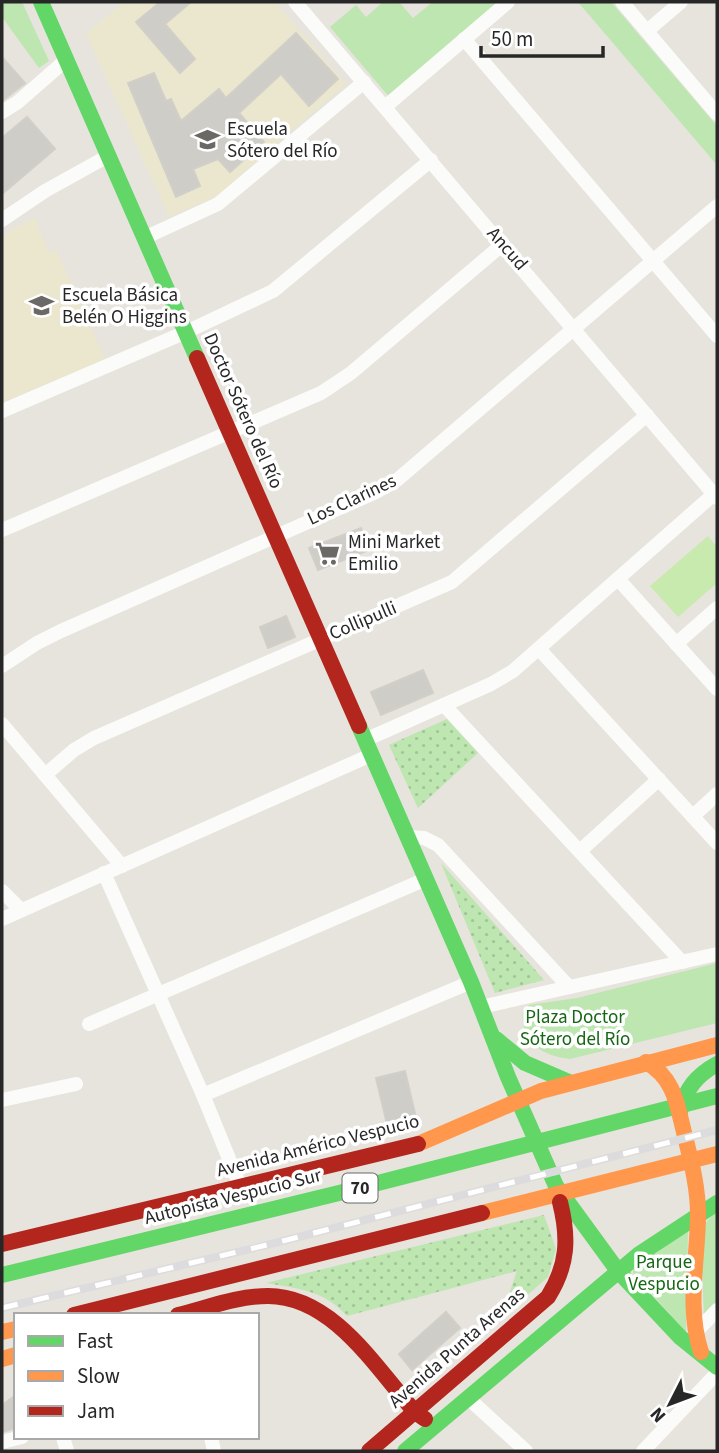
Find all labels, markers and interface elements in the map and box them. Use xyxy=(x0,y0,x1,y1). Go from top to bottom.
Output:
scale bar xyxy=(481,14,604,58)
text: 50 m xyxy=(491,24,533,54)
place label: Escuela Sótero del Río xyxy=(227,116,338,165)
school or university icon: Escuela Sótero del Río xyxy=(193,126,221,154)
street label: Ancud xyxy=(480,221,534,277)
place label: Escuela Básica Belén O Higgins xyxy=(62,282,187,331)
school or university icon: Escuela Básica Belén O Higgins xyxy=(28,292,56,320)
street label: Doctor Sótero del Río xyxy=(197,329,289,493)
street label: Los Clarines xyxy=(303,468,401,532)
place label: Mini Market Emilio xyxy=(348,529,441,578)
supermarket icon: Mini Market Emilio xyxy=(314,539,342,567)
street label: Collipulli xyxy=(325,595,401,647)
park label: Plaza Doctor Sótero del Río xyxy=(520,1004,630,1053)
street label: Avenida Américo Vespucio xyxy=(214,1108,422,1184)
street label: Autopista Vespucio Sur xyxy=(142,1162,325,1232)
road number: 70 xyxy=(342,1174,378,1203)
park label: Parque Vespucio xyxy=(628,1249,700,1298)
street label: Avenida Punta Arenas xyxy=(383,1281,531,1415)
legend xyxy=(14,1313,259,1439)
text: Fast xyxy=(77,1326,113,1356)
text: Slow xyxy=(77,1361,120,1391)
north arrow xyxy=(635,1369,705,1439)
text: Jam xyxy=(77,1396,115,1426)
text: N xyxy=(644,1401,673,1428)

